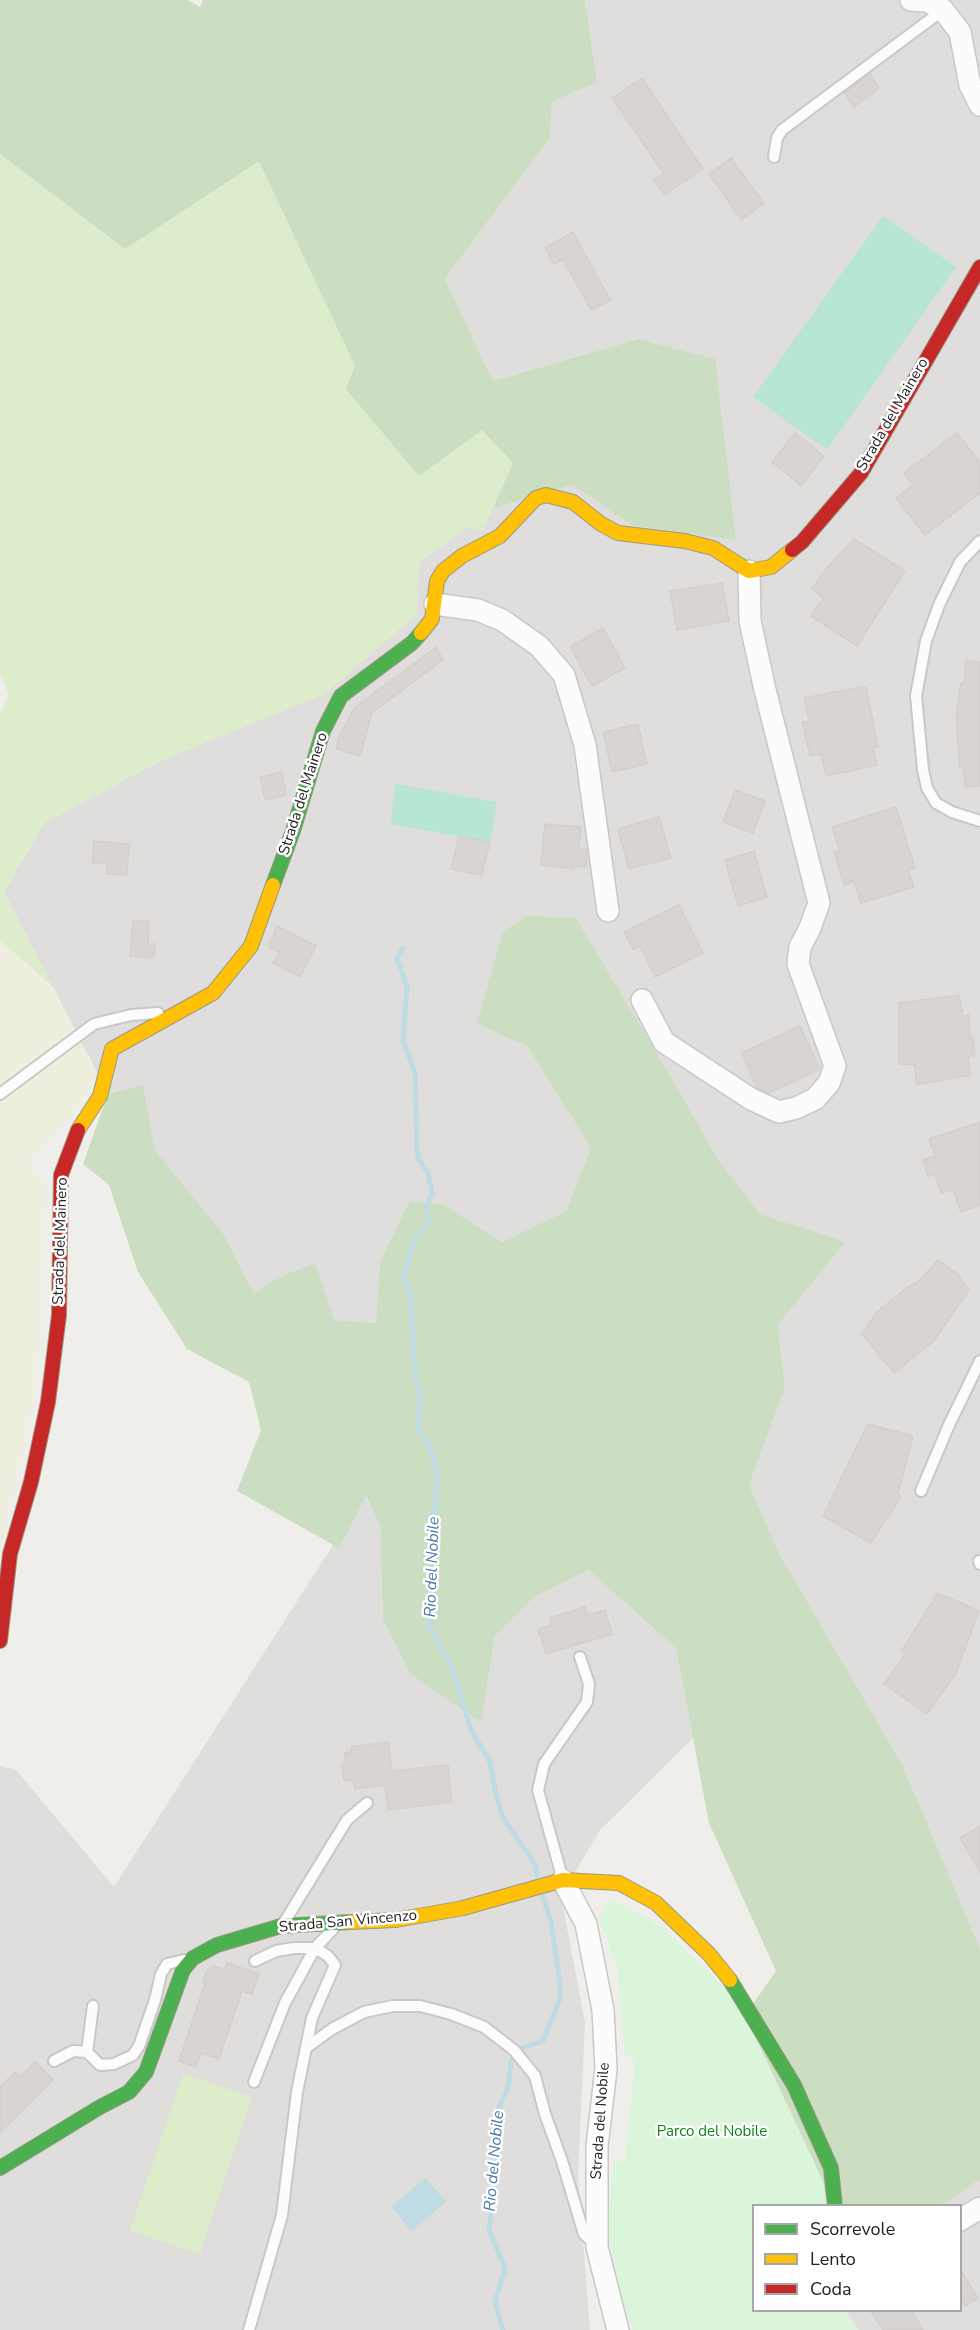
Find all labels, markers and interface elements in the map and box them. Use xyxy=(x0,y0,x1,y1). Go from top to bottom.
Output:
street label: Strada del Mainero xyxy=(853,355,933,475)
street label: Strada del Mainero xyxy=(276,731,332,857)
street label: Strada del Mainero xyxy=(50,1177,72,1305)
water label: Rio del Nobile xyxy=(422,1516,444,1618)
street label: Strada San Vincenzo xyxy=(278,1907,418,1937)
street label: Strada del Nobile xyxy=(588,2062,614,2180)
water label: Rio del Nobile xyxy=(481,2110,509,2212)
park label: Parco del Nobile xyxy=(657,2123,767,2141)
legend xyxy=(752,2204,962,2312)
text: Scorrevole xyxy=(810,2217,895,2241)
text: Lento xyxy=(810,2247,856,2271)
text: Coda xyxy=(810,2277,852,2301)

